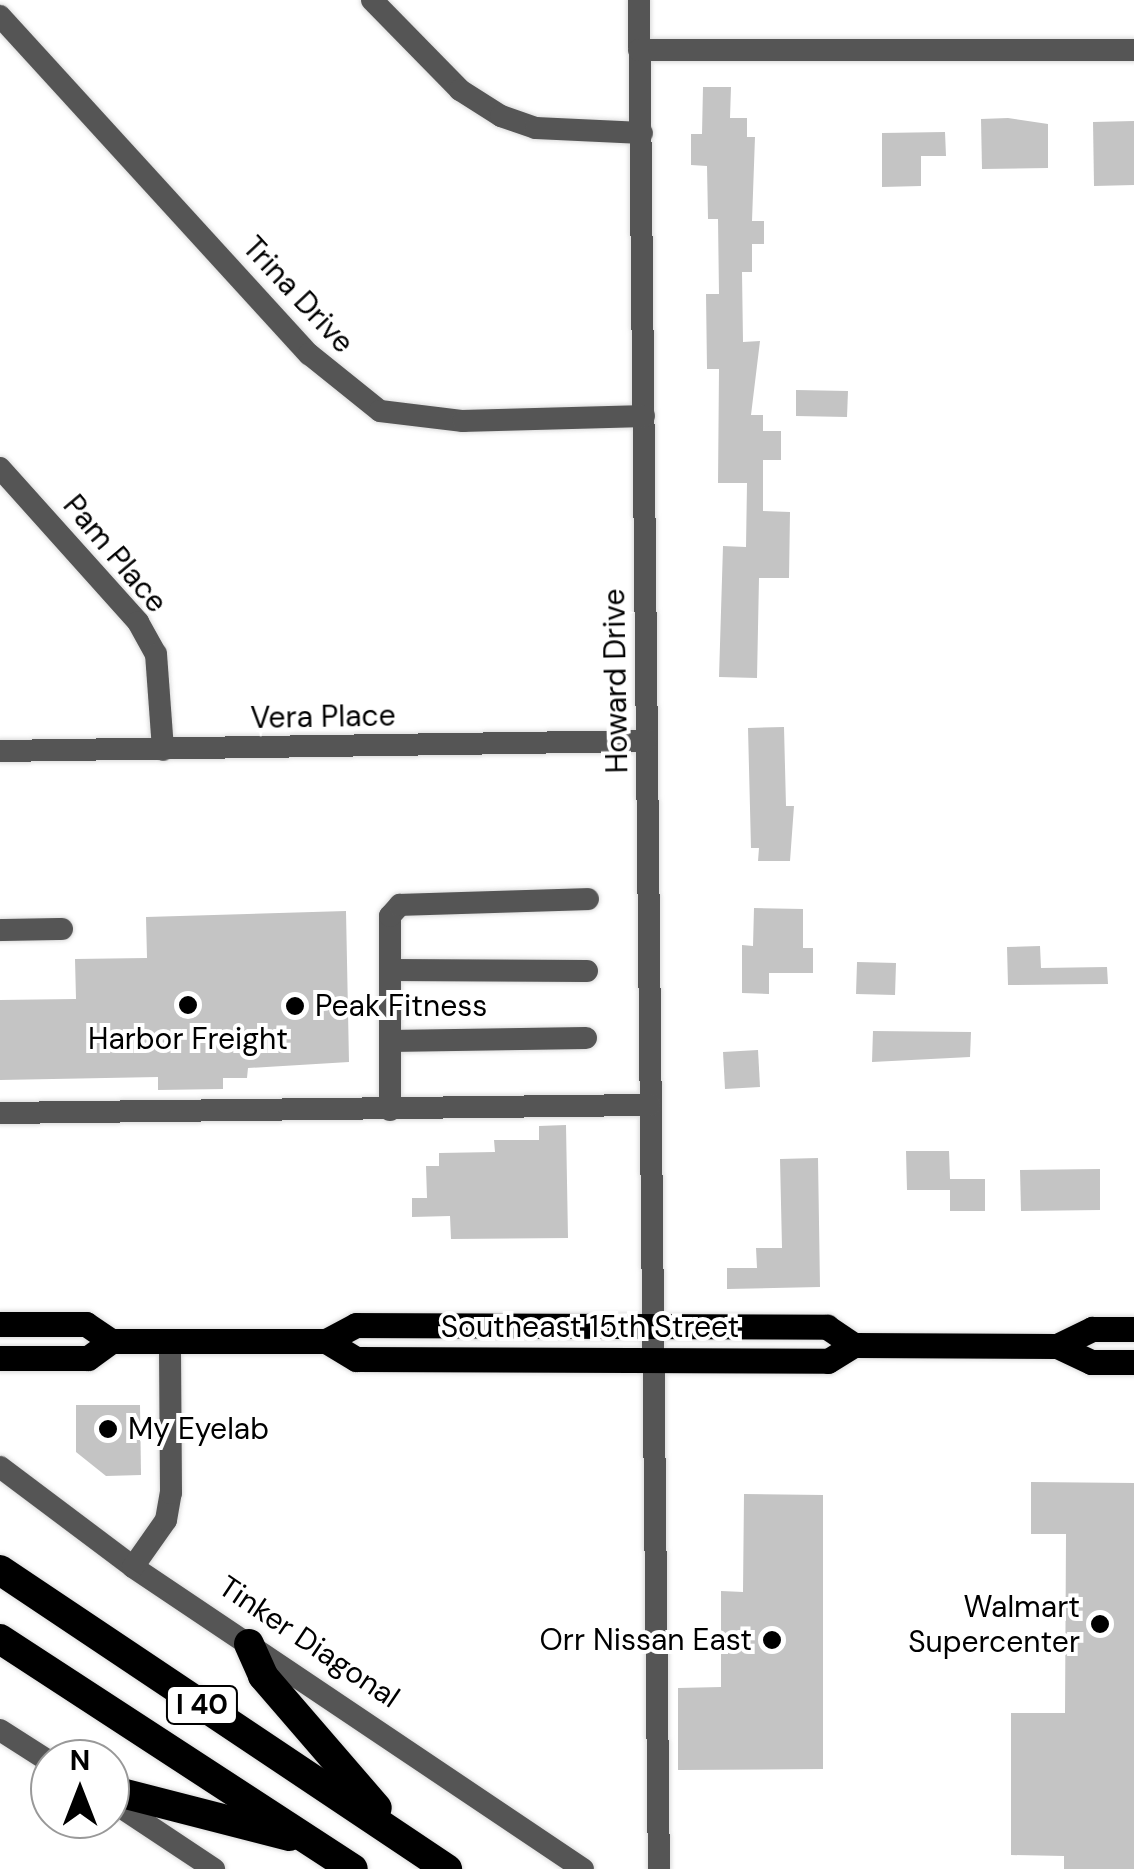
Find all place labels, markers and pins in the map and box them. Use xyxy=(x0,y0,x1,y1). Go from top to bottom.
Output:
place label: Peak Fitness xyxy=(315,988,487,1024)
marker: Harbor Freight xyxy=(177,994,199,1016)
marker: Peak Fitness xyxy=(284,995,306,1017)
place label: Harbor Freight xyxy=(88,1021,288,1057)
place label: My Eyelab xyxy=(128,1411,269,1447)
marker: My Eyelab xyxy=(97,1418,119,1440)
place label: Walmart Supercenter xyxy=(908,1589,1080,1660)
marker: Walmart Supercenter xyxy=(1089,1613,1111,1635)
place label: Orr Nissan East xyxy=(540,1622,752,1658)
marker: Orr Nissan East xyxy=(761,1629,783,1651)

